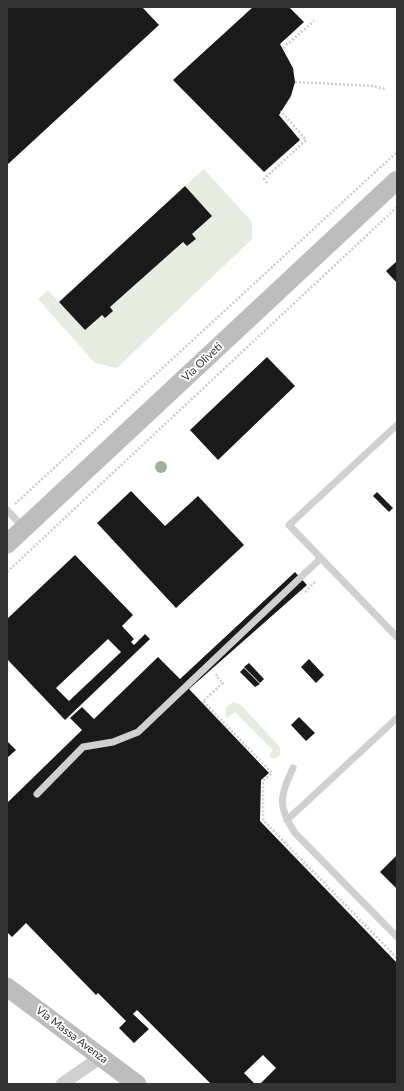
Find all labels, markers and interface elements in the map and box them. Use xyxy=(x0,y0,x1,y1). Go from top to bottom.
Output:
street label: Via Oliveti xyxy=(179,340,225,384)
street label: Via Massa Avenza xyxy=(33,1004,111,1066)

